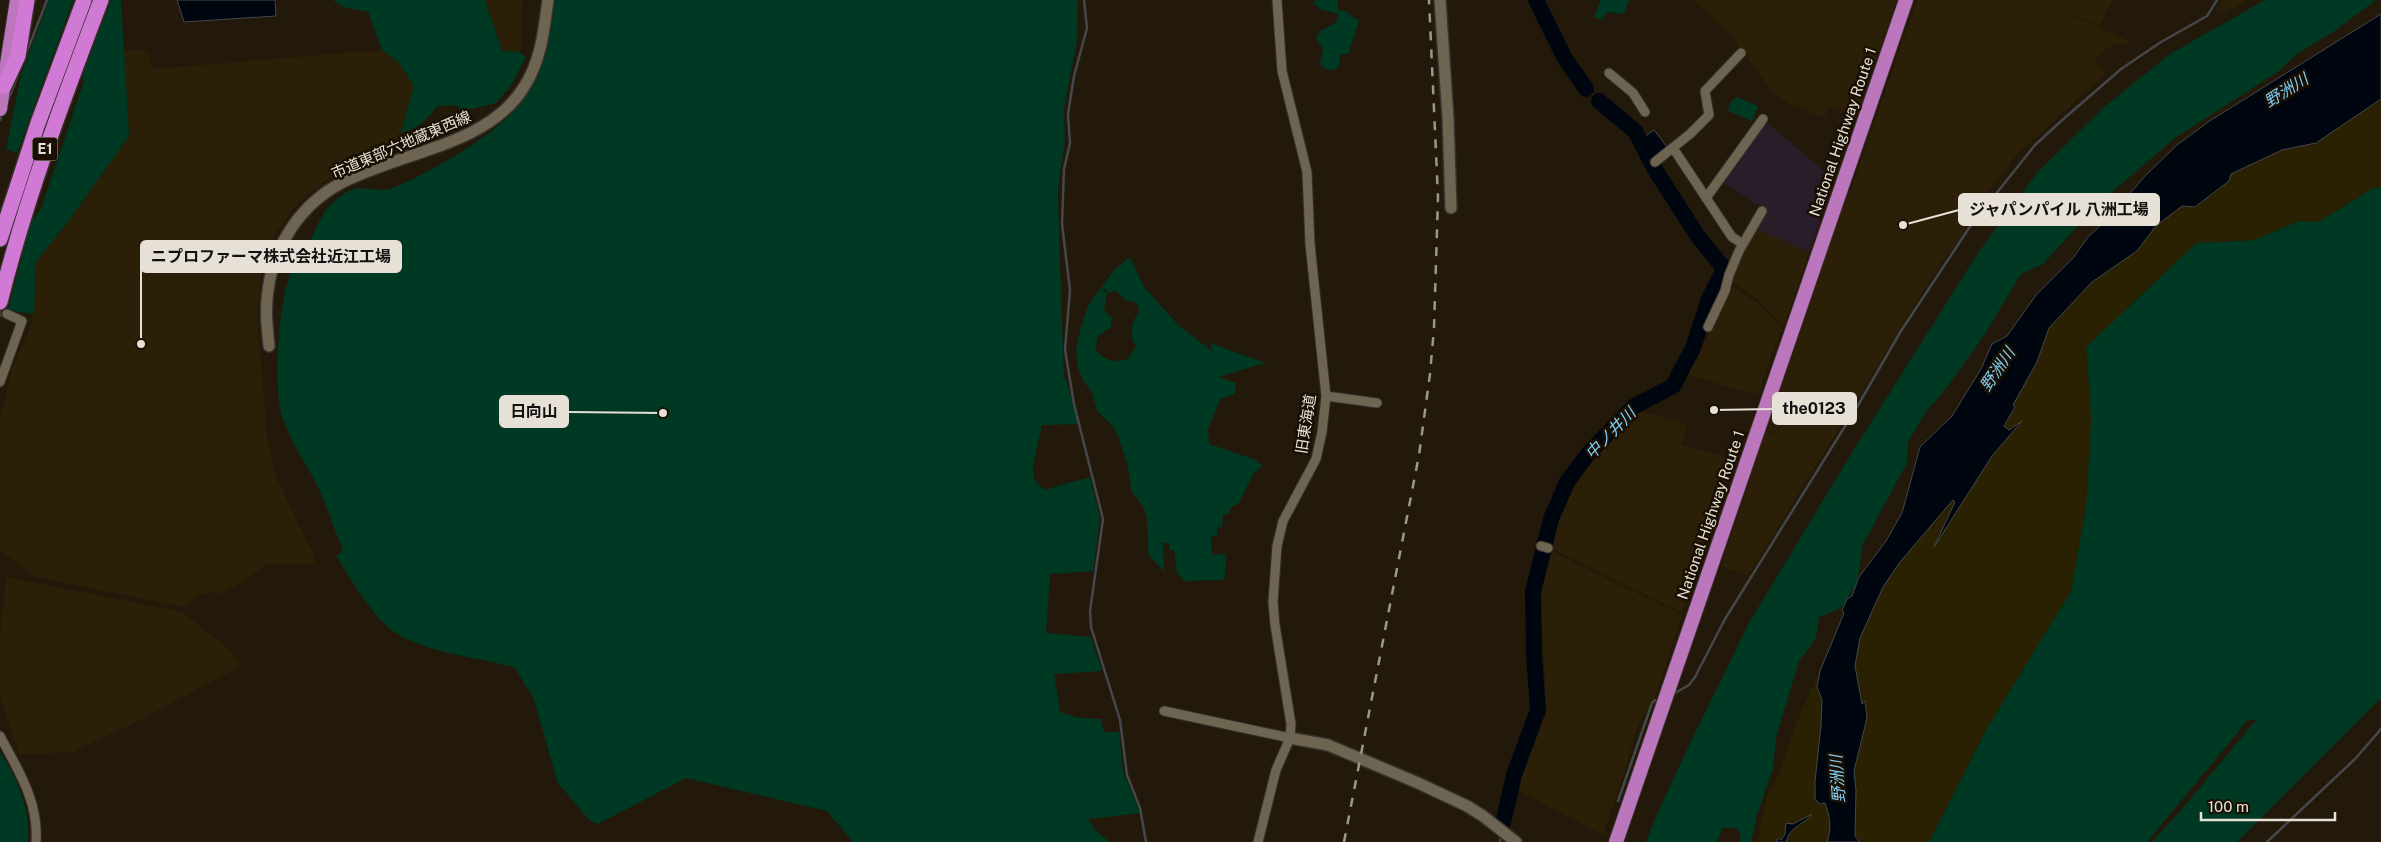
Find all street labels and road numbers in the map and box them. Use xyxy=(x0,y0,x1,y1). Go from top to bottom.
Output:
street label: National Highway Route 1 xyxy=(1806,45,1879,218)
street label: 市道東部六地蔵東西線 xyxy=(328,107,473,182)
road number: E1 xyxy=(32,138,58,160)
street label: 旧東海道 xyxy=(1292,393,1319,455)
street label: National Highway Route 1 xyxy=(1674,428,1747,601)

